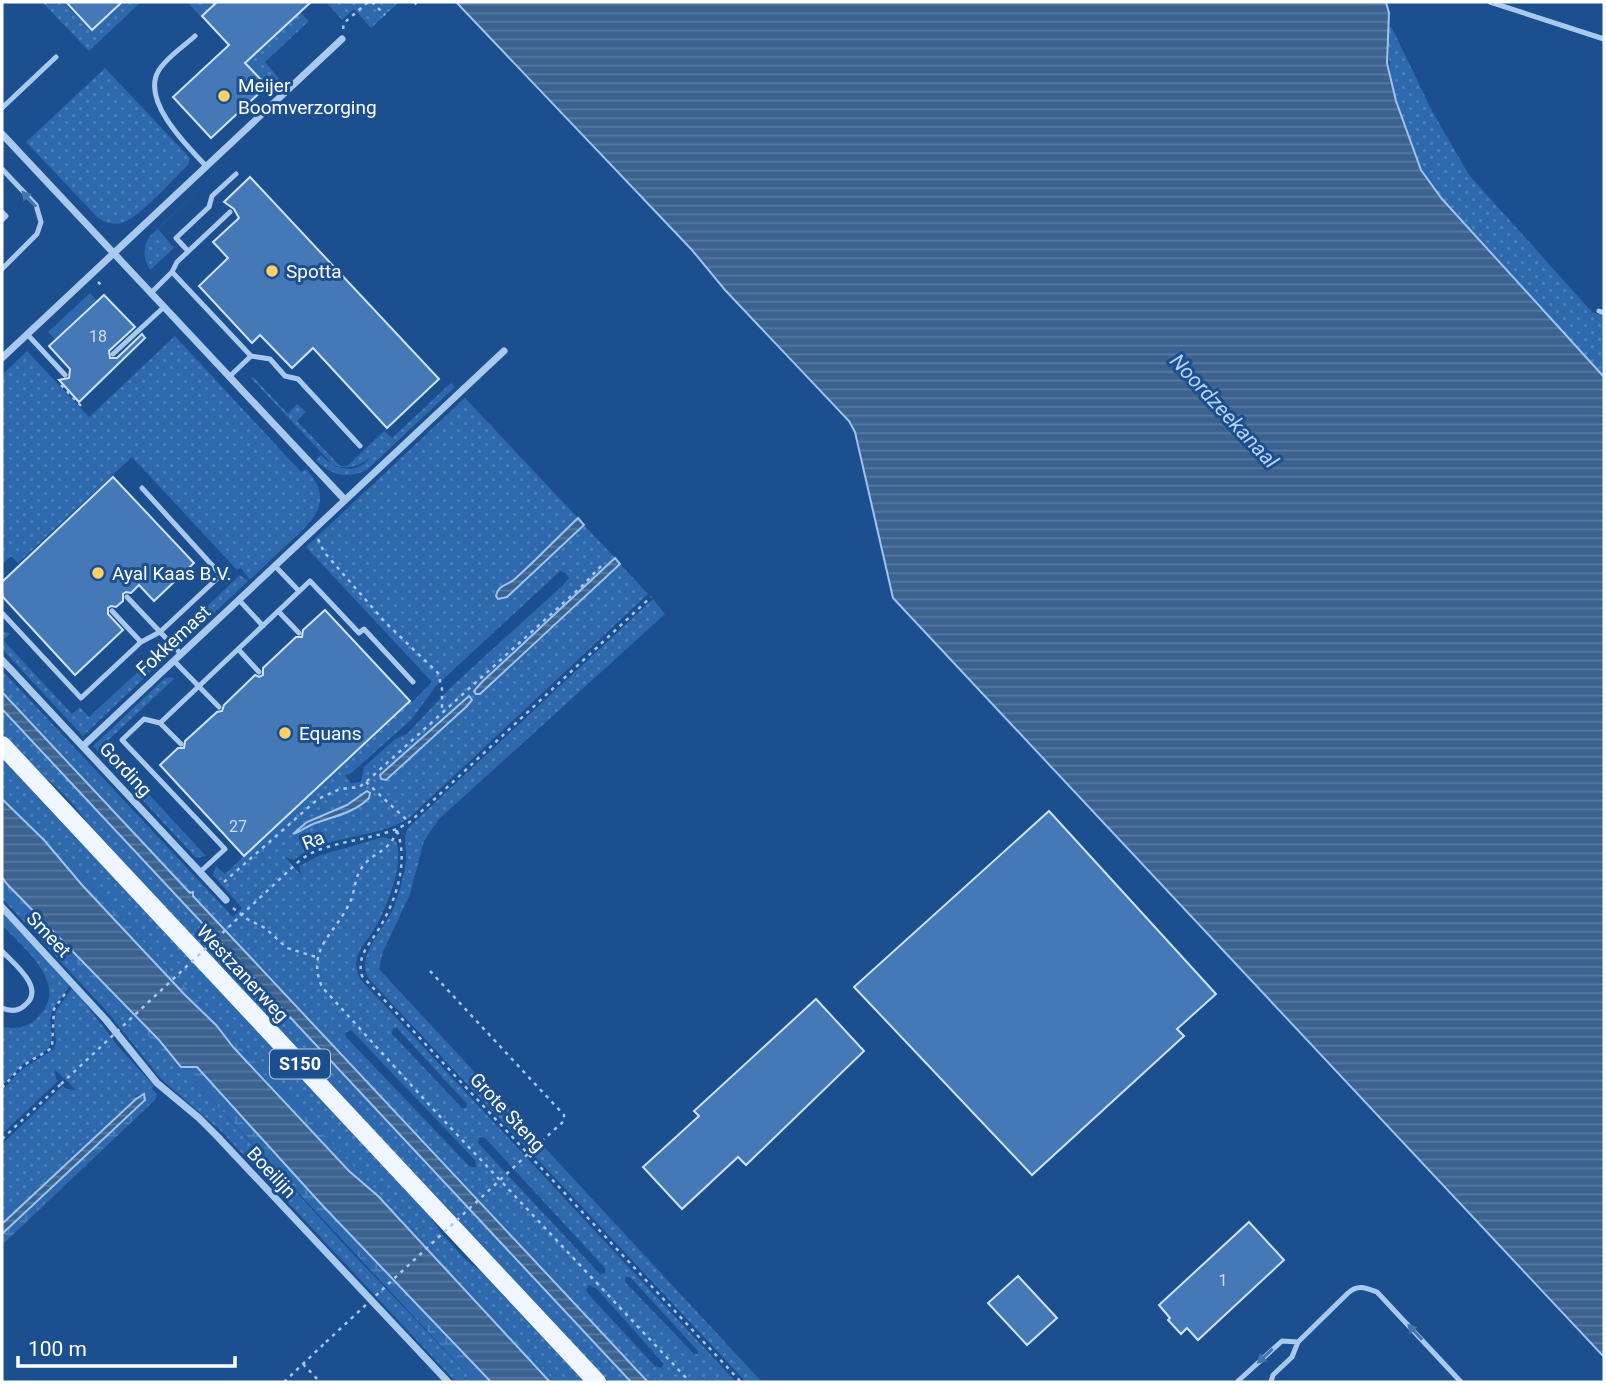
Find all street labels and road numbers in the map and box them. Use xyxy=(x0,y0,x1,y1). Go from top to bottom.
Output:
street label: Fokkemast xyxy=(131,600,215,681)
street label: Gording xyxy=(95,737,157,802)
street label: Ra xyxy=(299,826,328,855)
street label: Smeet xyxy=(22,907,76,962)
street label: Westzanerweg xyxy=(192,920,294,1027)
road number: S150 xyxy=(270,1050,330,1078)
street label: Grote Steng xyxy=(465,1068,550,1157)
street label: Boeilijn xyxy=(242,1142,301,1203)

